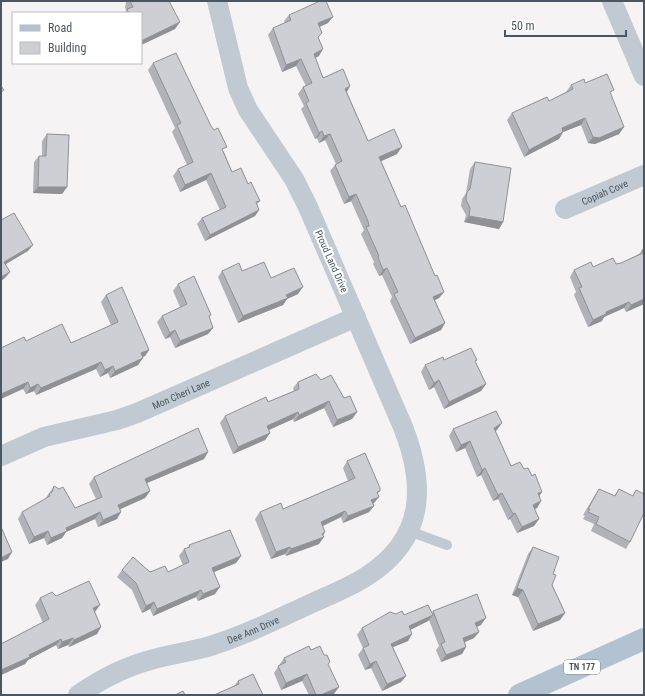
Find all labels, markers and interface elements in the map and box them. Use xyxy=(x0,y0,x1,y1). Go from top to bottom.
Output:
legend xyxy=(12,12,142,64)
scale bar xyxy=(505,12,626,38)
text: 50 m xyxy=(511,19,535,33)
text: Road xyxy=(48,21,72,35)
text: Building xyxy=(48,41,86,55)
street label: Copiah Cove xyxy=(580,178,630,207)
street label: Proud Land Drive xyxy=(313,228,350,294)
street label: Mon Cheri Lane xyxy=(151,377,212,412)
street label: Dee Ann Drive xyxy=(226,614,281,646)
road number: TN 177 xyxy=(564,660,600,674)

